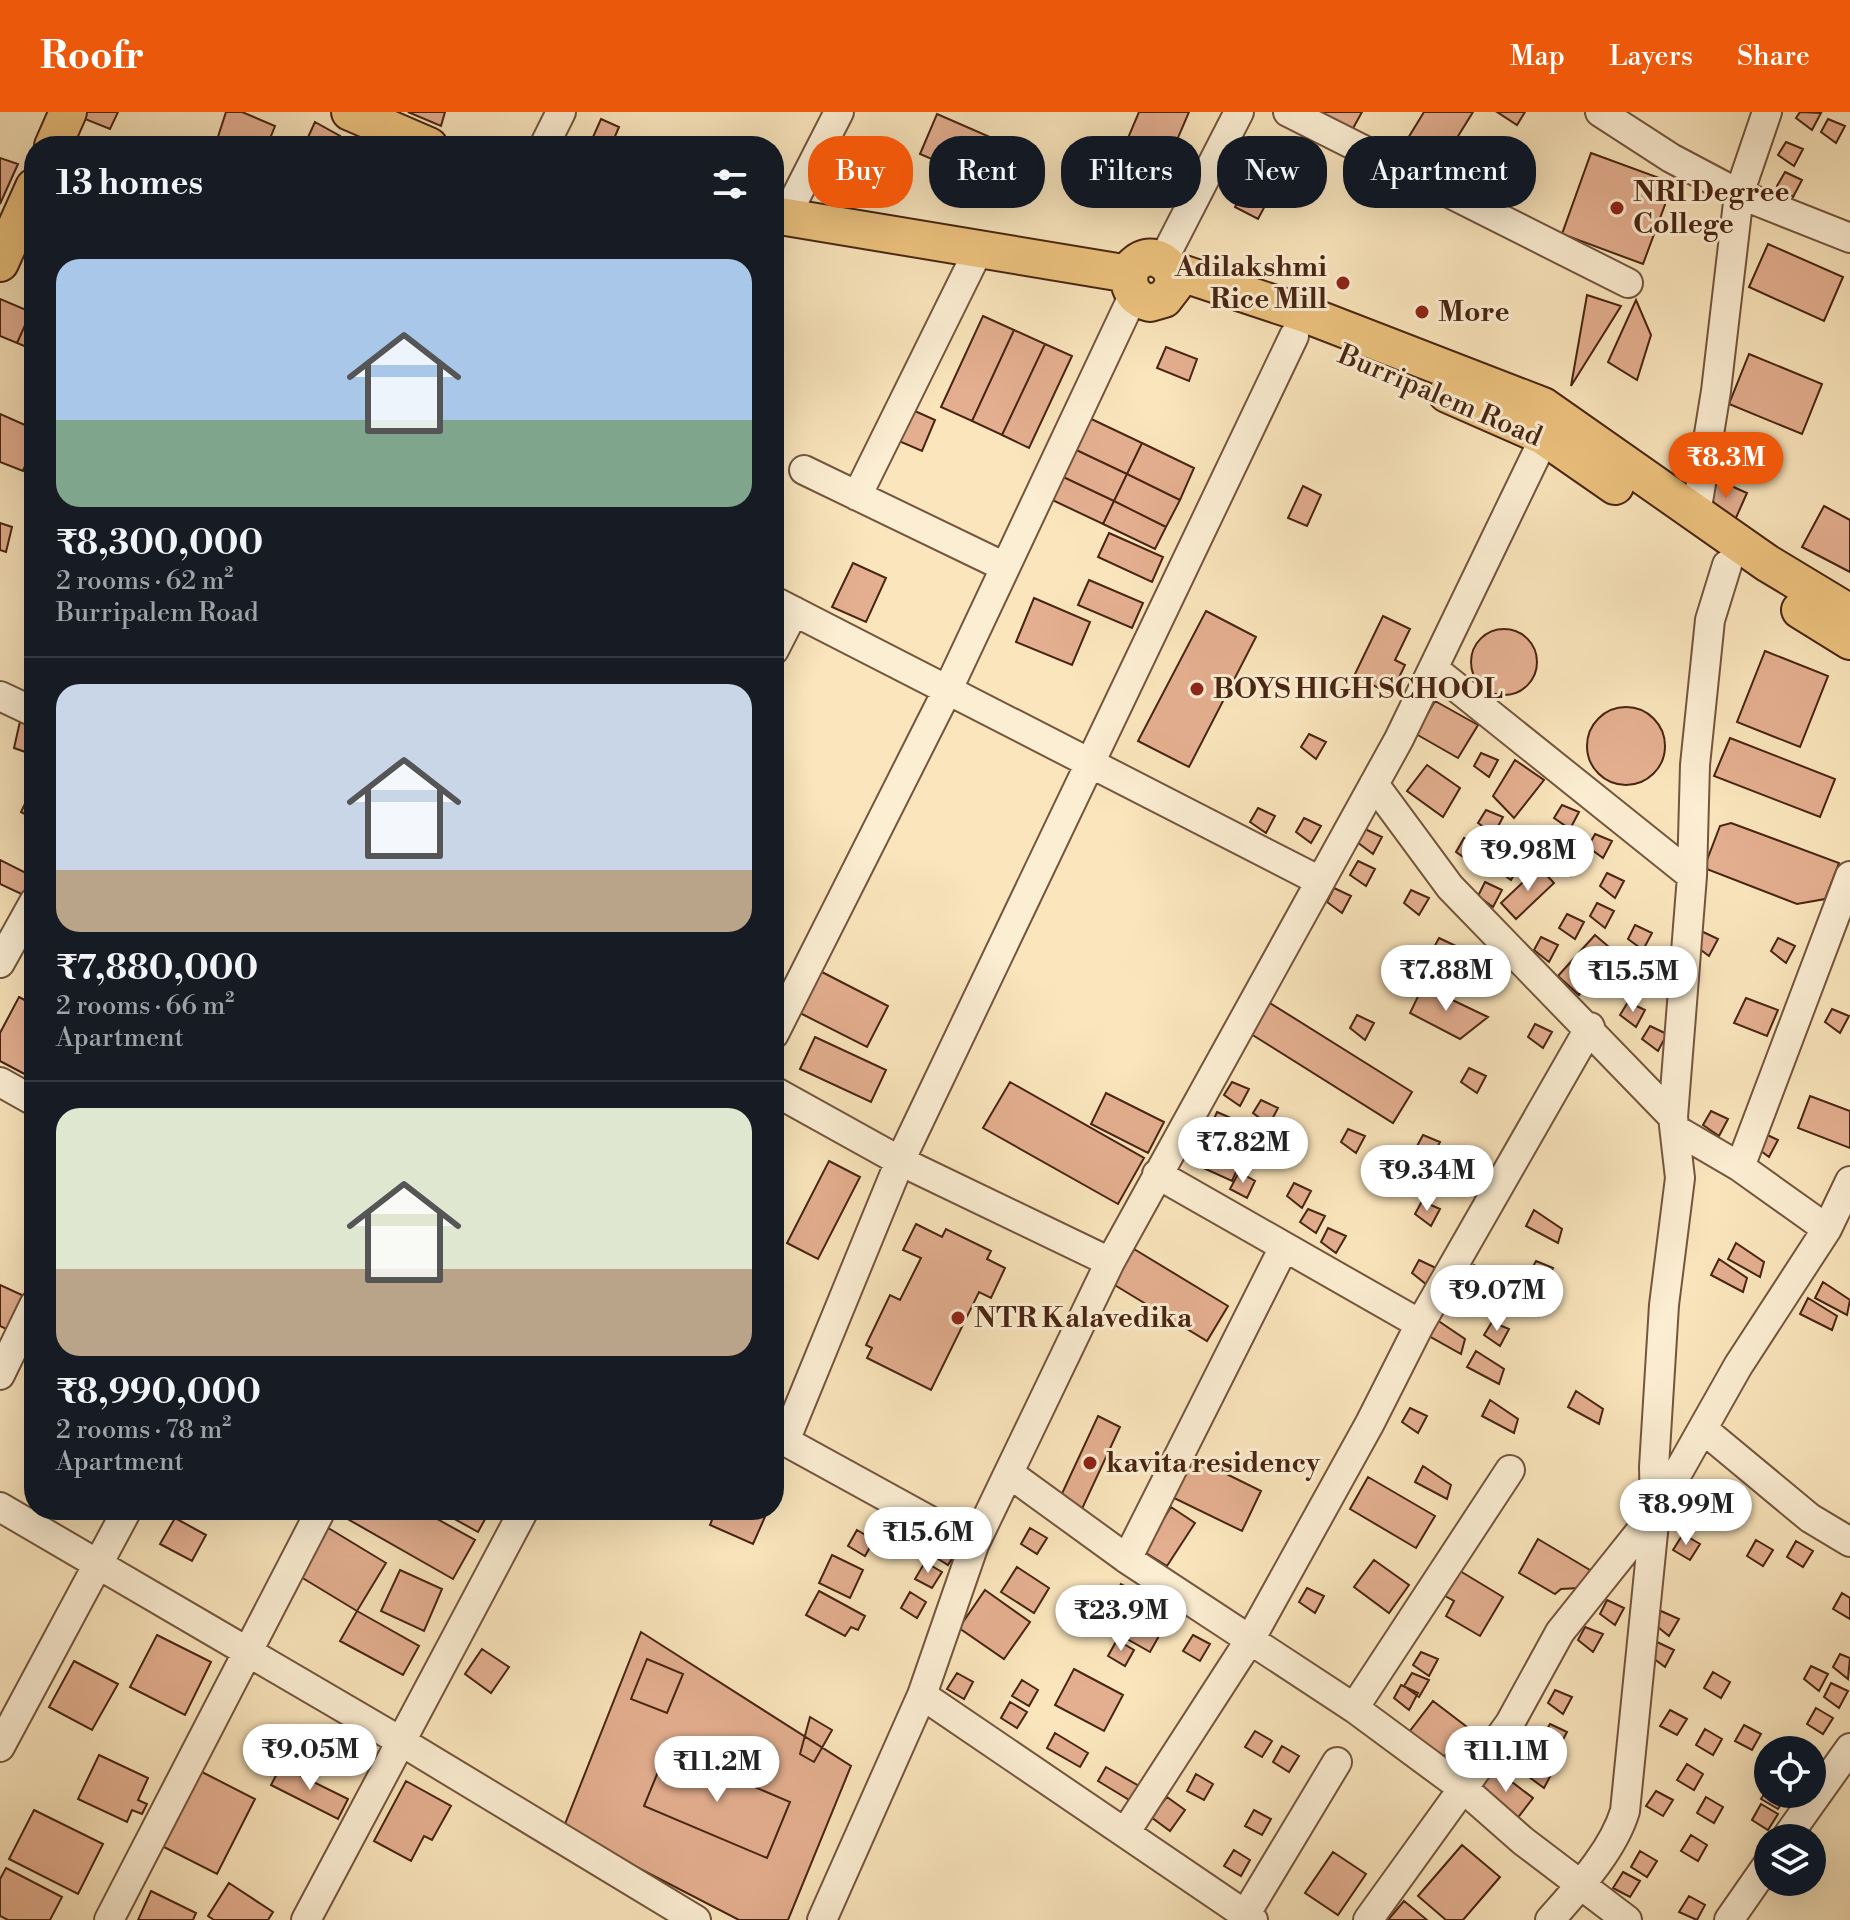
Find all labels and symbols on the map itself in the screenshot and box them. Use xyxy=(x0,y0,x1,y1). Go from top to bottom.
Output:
place label: NRI Degree College xyxy=(1633,175,1790,242)
marker: NRI Degree College xyxy=(1608,199,1626,217)
place label: Adilakshmi Rice Mill xyxy=(1174,250,1327,317)
marker: Adilakshmi Rice Mill xyxy=(1334,274,1352,292)
place label: More xyxy=(1438,295,1509,330)
marker: More xyxy=(1413,303,1431,321)
street label: Burripalem Road xyxy=(1332,337,1547,455)
pin: ₹8.3M xyxy=(1670,432,1782,500)
place label: BOYS HIGH SCHOOL xyxy=(1213,672,1503,707)
marker: BOYS HIGH SCHOOL xyxy=(1188,680,1206,698)
pin: ₹9.98M xyxy=(1463,825,1593,893)
pin: ₹7.88M xyxy=(1381,945,1511,1013)
pin: ₹15.5M xyxy=(1568,946,1698,1014)
pin: ₹7.82M xyxy=(1178,1117,1308,1185)
pin: ₹9.34M xyxy=(1362,1145,1492,1213)
pin: ₹9.07M xyxy=(1432,1265,1562,1333)
place label: NTR Kalavedika xyxy=(974,1301,1193,1336)
marker: NTR Kalavedika xyxy=(949,1309,967,1327)
place label: kavita residency xyxy=(1106,1446,1321,1481)
marker: kavita residency xyxy=(1081,1454,1099,1472)
pin: ₹8.99M xyxy=(1621,1479,1751,1547)
pin: ₹15.6M xyxy=(863,1507,993,1575)
pin: ₹23.9M xyxy=(1056,1585,1186,1653)
pin: ₹9.05M xyxy=(245,1724,375,1792)
pin: ₹11.1M xyxy=(1441,1726,1571,1794)
pin: ₹11.2M xyxy=(652,1736,782,1804)

